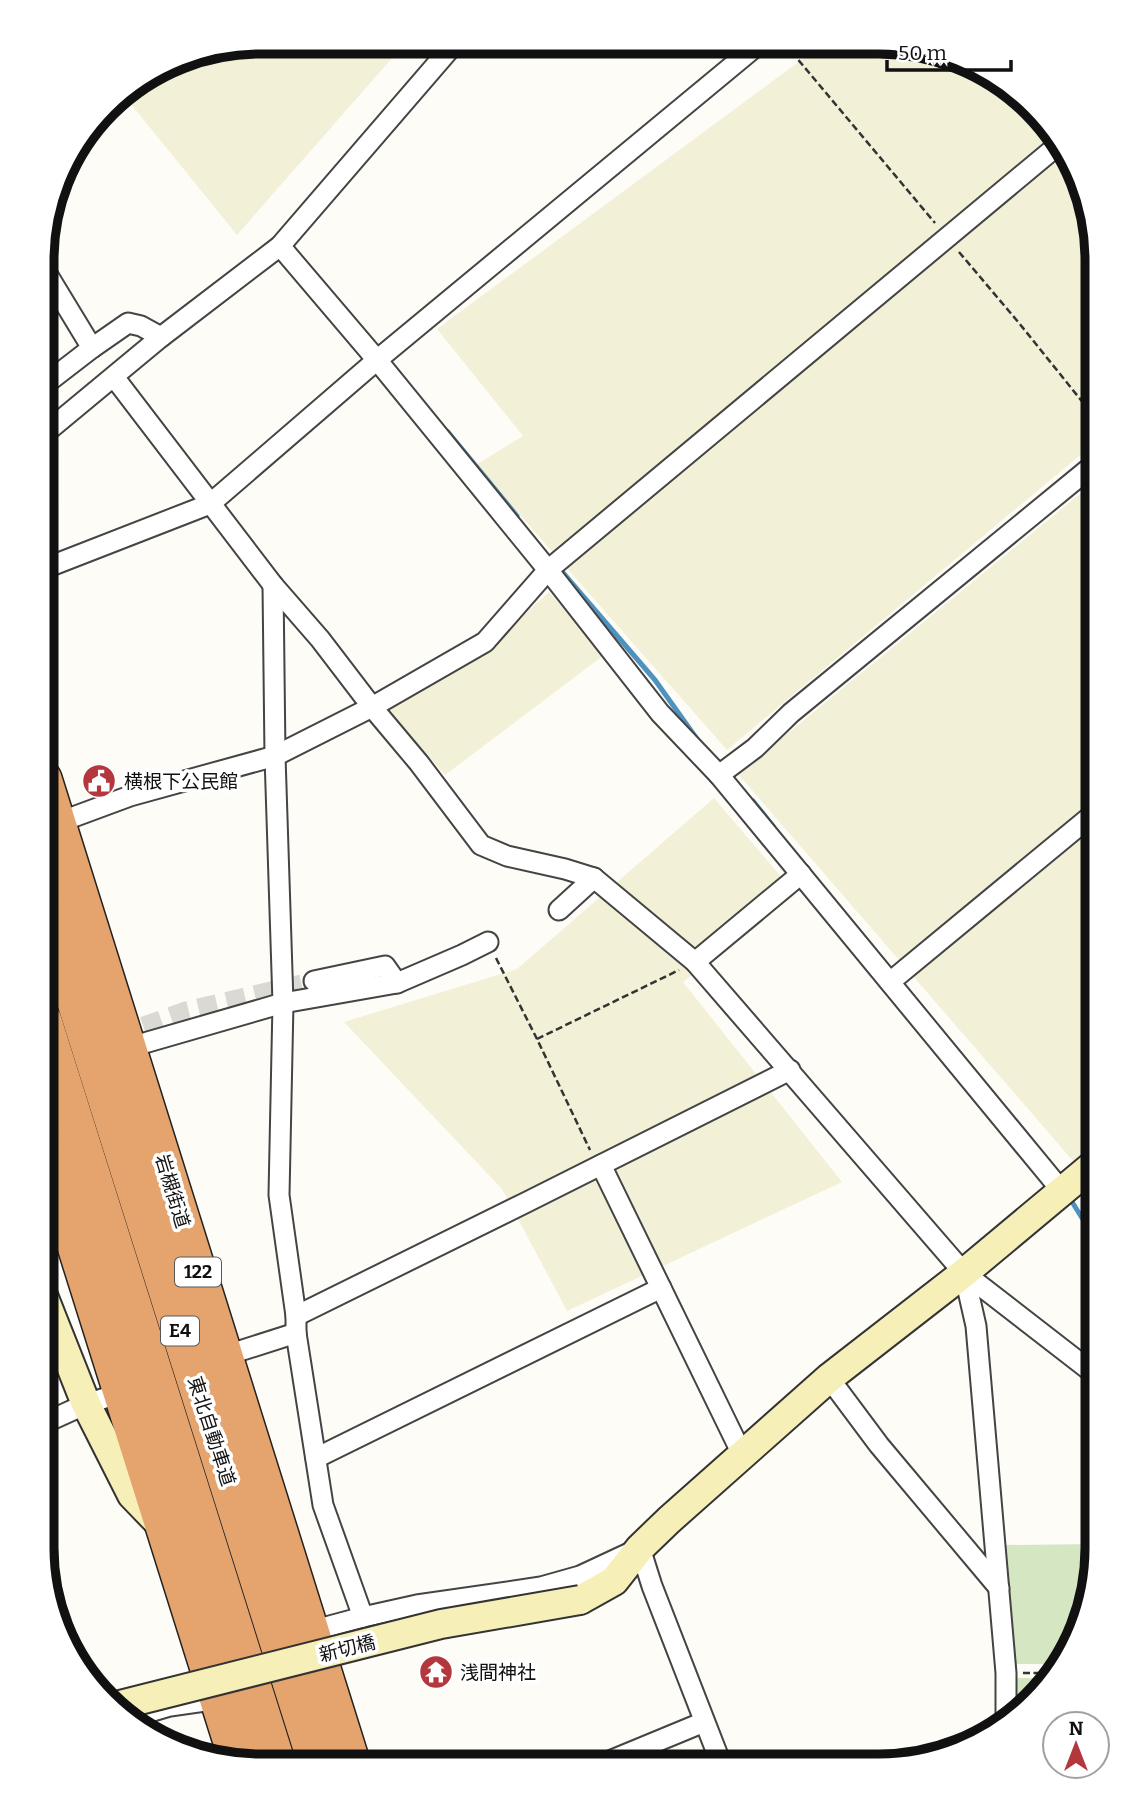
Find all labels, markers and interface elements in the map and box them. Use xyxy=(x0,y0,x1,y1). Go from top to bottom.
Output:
scale bar xyxy=(887,28,1011,72)
text: 50 m xyxy=(898,40,947,66)
public building icon: 横根下公民館 xyxy=(80,762,118,800)
place label: 横根下公民館 xyxy=(124,770,238,793)
street label: 岩槻街道 xyxy=(150,1151,195,1231)
road number: 122 xyxy=(175,1258,221,1287)
road number: E4 xyxy=(161,1316,199,1346)
street label: 東北自動車道 xyxy=(183,1373,240,1489)
street label: 新切橋 xyxy=(317,1630,378,1667)
temple icon: 浅間神社 xyxy=(417,1653,455,1691)
place label: 浅間神社 xyxy=(460,1661,536,1684)
north arrow xyxy=(1041,1710,1111,1780)
text: N xyxy=(1069,1717,1084,1740)

